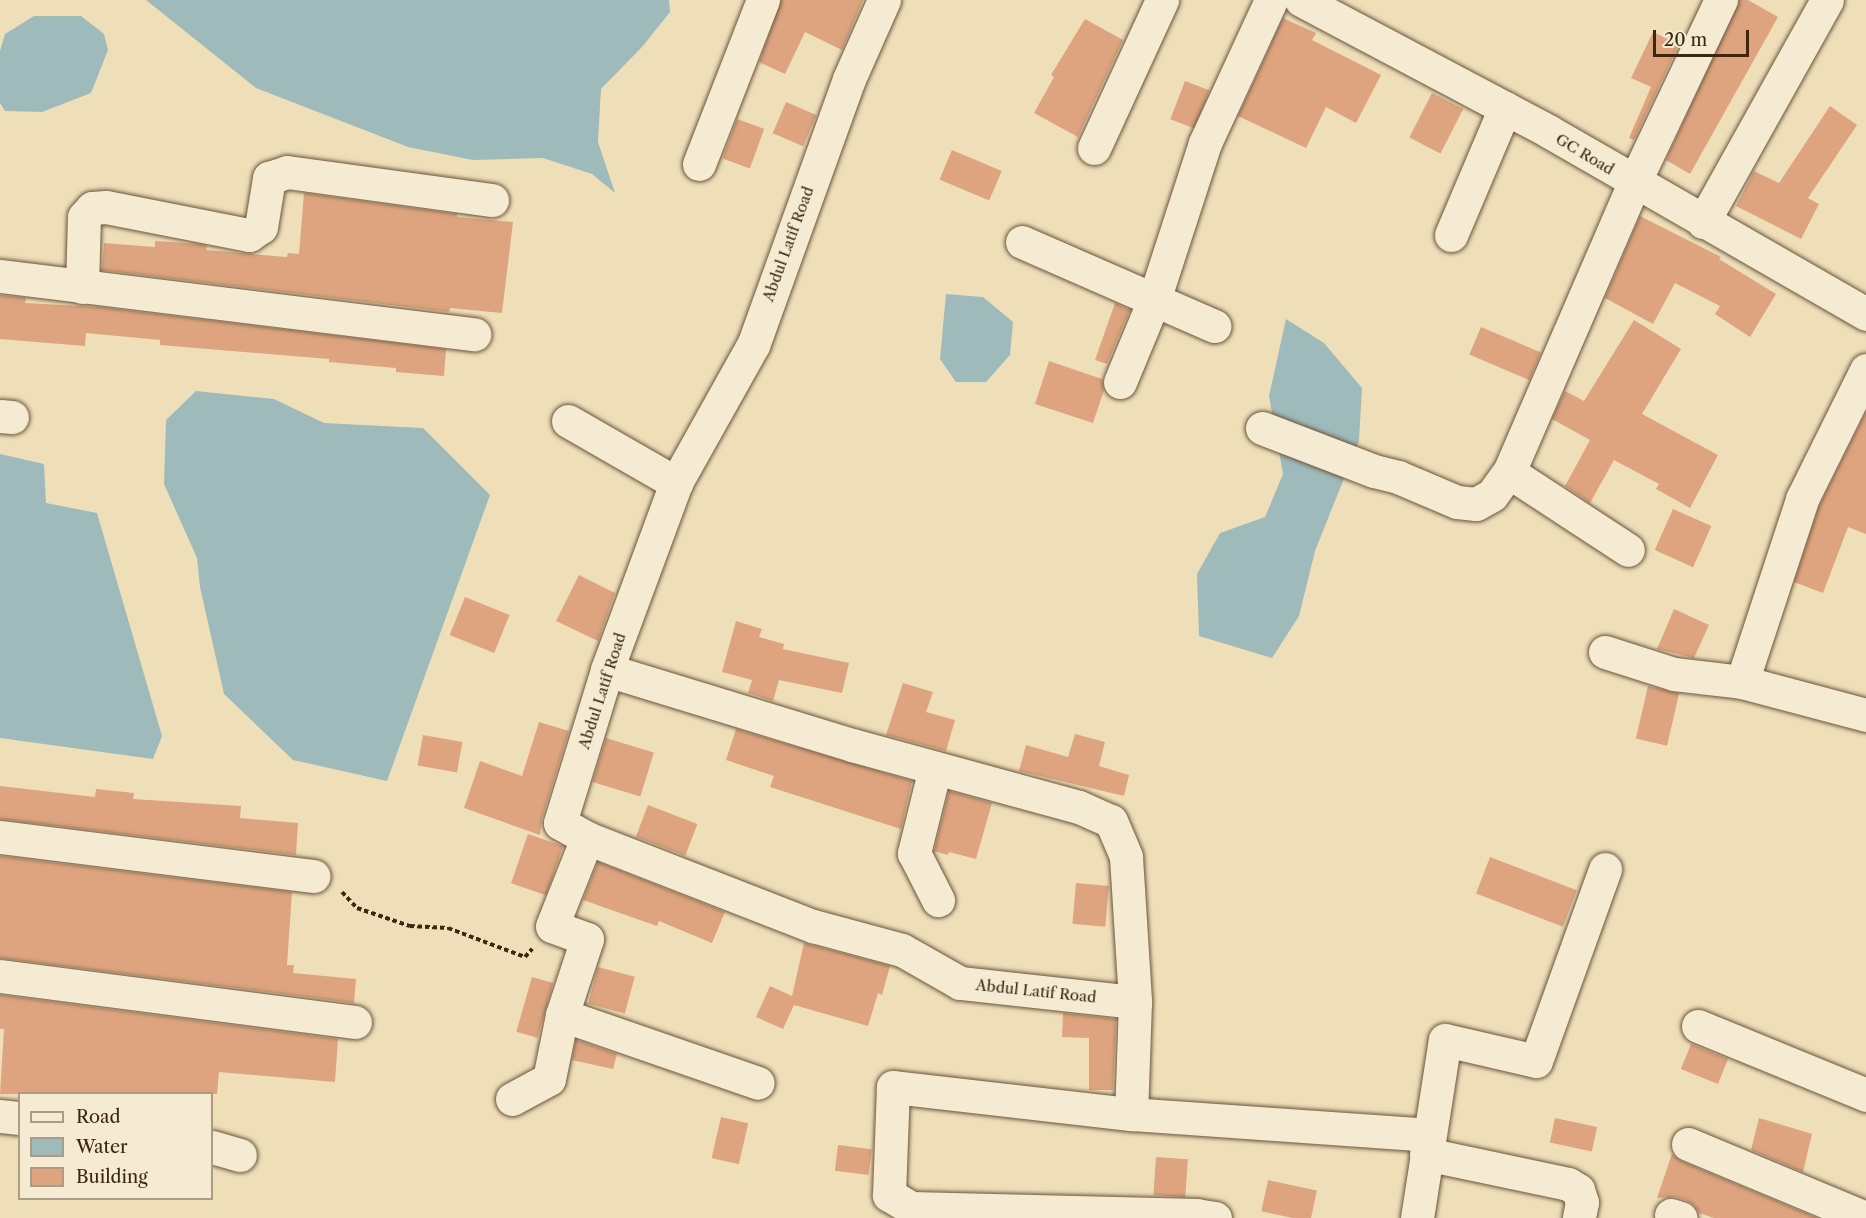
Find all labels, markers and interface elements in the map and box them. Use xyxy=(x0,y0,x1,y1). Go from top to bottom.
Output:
scale bar xyxy=(1656,18,1752,56)
text: 20 m xyxy=(1664,29,1707,51)
street label: GC Road xyxy=(1553,130,1617,178)
street label: Abdul Latif Road xyxy=(759,184,817,304)
street label: Abdul Latif Road xyxy=(575,631,629,751)
street label: Abdul Latif Road xyxy=(975,976,1097,1006)
legend xyxy=(18,1092,213,1200)
text: Road xyxy=(76,1106,121,1128)
text: Water xyxy=(76,1136,128,1158)
text: Building xyxy=(76,1166,148,1188)

